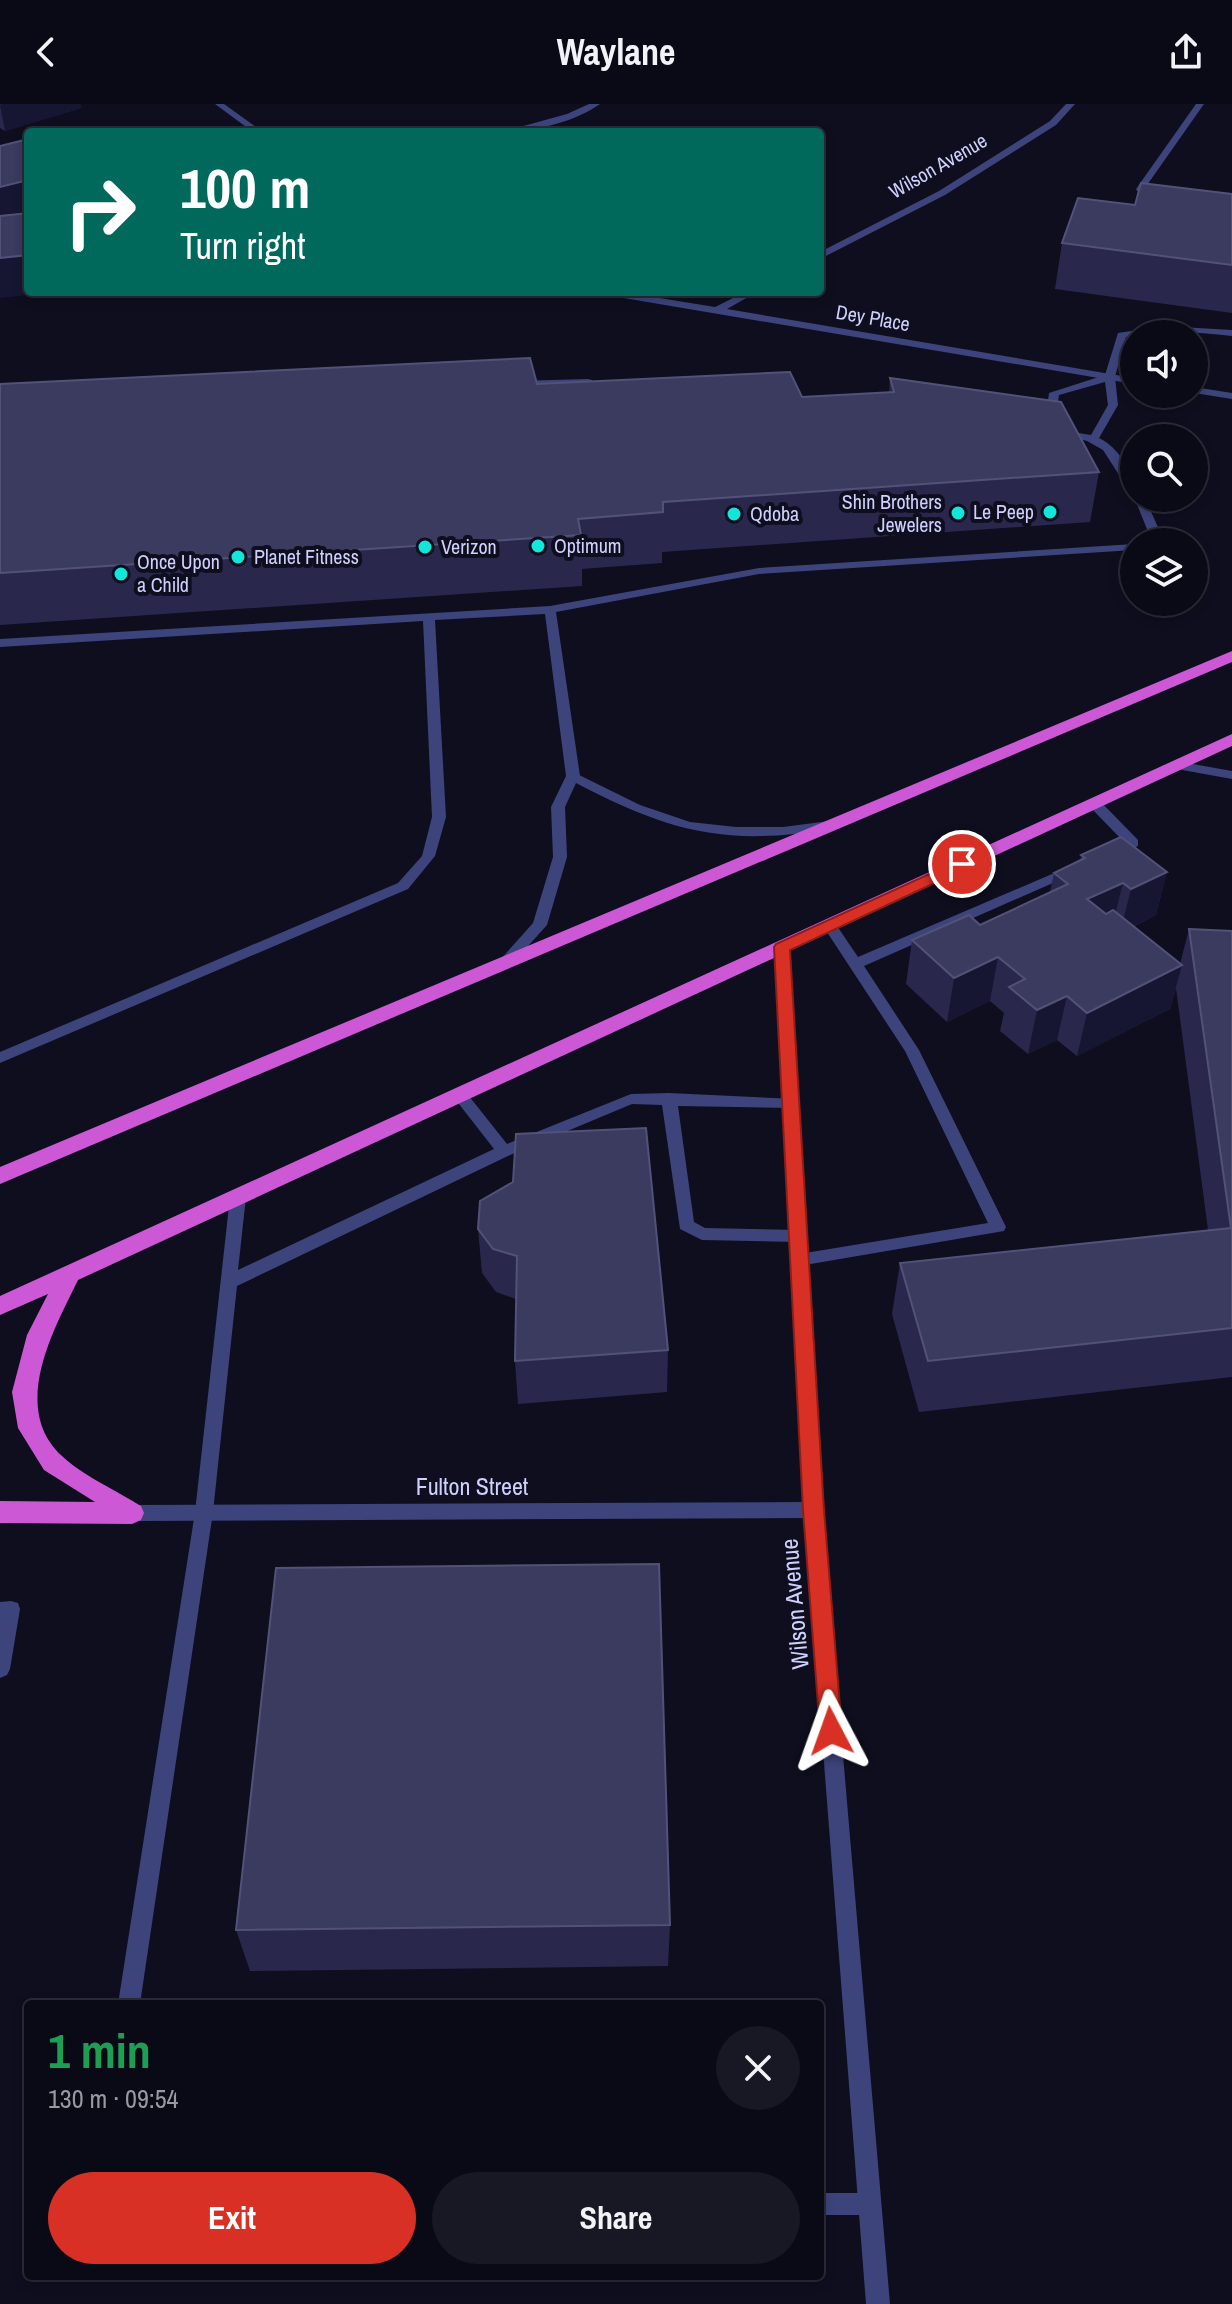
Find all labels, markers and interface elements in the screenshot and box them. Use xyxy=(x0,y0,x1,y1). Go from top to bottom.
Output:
text: Waylane xyxy=(557,28,675,76)
icon: back xyxy=(24,30,68,74)
icon: share xyxy=(1164,30,1208,74)
street label: Wilson Avenue xyxy=(884,127,992,205)
text: 100 m xyxy=(180,150,310,225)
icon: right xyxy=(48,160,152,264)
text: Turn right xyxy=(180,222,305,270)
street label: Dey Place xyxy=(834,298,912,337)
map controls xyxy=(1120,320,1208,616)
button: sound xyxy=(1120,320,1208,408)
button: search xyxy=(1120,424,1208,512)
place label: Shin Brothers Jewelers xyxy=(842,488,942,538)
place label: Le Peep xyxy=(973,498,1034,525)
place label: Qdoba xyxy=(750,500,799,527)
marker: Le Peep xyxy=(1041,503,1059,521)
marker: Shin Brothers Jewelers xyxy=(949,504,967,522)
marker: Qdoba xyxy=(725,505,743,523)
button: layers xyxy=(1120,528,1208,616)
place label: Optimum xyxy=(554,532,621,559)
place label: Verizon xyxy=(441,533,497,560)
marker: Optimum xyxy=(529,537,547,555)
marker: Verizon xyxy=(416,538,434,556)
place label: Planet Fitness xyxy=(254,543,359,570)
place label: Once Upon a Child xyxy=(137,548,220,598)
marker: Planet Fitness xyxy=(229,548,247,566)
marker: Once Upon a Child xyxy=(112,565,130,583)
pin xyxy=(928,830,996,898)
icon: arrive xyxy=(940,842,984,886)
street label: Fulton Street xyxy=(416,1470,529,1502)
street label: Wilson Avenue xyxy=(772,1537,816,1671)
position arrow xyxy=(789,1689,873,1773)
text: 1 min xyxy=(48,2018,151,2083)
button: close xyxy=(716,2026,800,2110)
text: 130 m · 09:54 xyxy=(48,2081,178,2116)
button: Exit xyxy=(48,2172,416,2264)
button: Share xyxy=(432,2172,800,2264)

